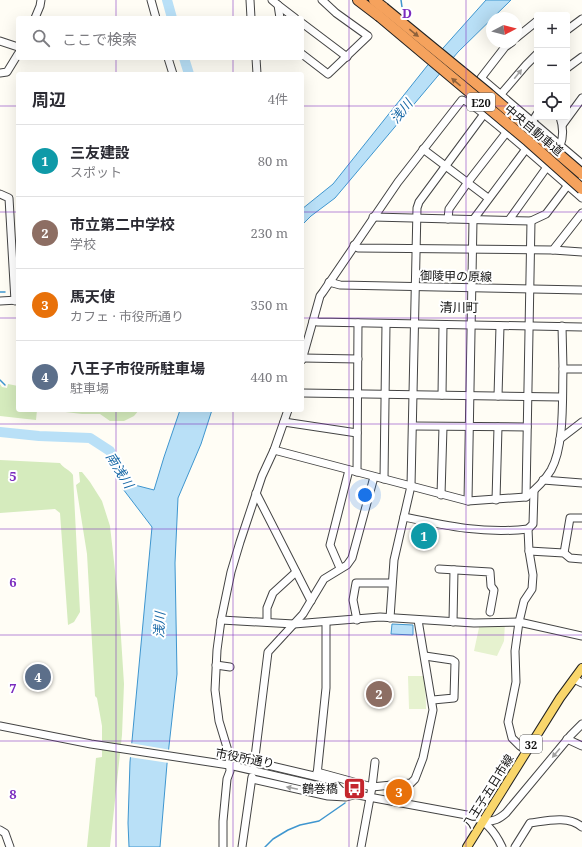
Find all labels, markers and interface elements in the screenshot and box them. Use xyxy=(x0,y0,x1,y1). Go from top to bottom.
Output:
text: D xyxy=(402,4,412,22)
north arrow xyxy=(486,12,522,48)
map controls xyxy=(534,12,570,120)
button: + xyxy=(534,12,570,48)
search box xyxy=(16,16,304,60)
icon: search xyxy=(30,27,52,49)
one-way arrow xyxy=(409,28,420,37)
text: ここで検索 xyxy=(62,29,137,49)
button: − xyxy=(534,48,570,84)
one-way arrow xyxy=(514,68,523,79)
one-way arrow xyxy=(451,77,462,86)
button: locate xyxy=(534,84,570,120)
text: 周辺 xyxy=(32,88,66,111)
text: 4件 xyxy=(268,90,288,108)
road number: E20 xyxy=(467,93,495,111)
water label: 浅川 xyxy=(386,94,417,127)
street label: 中央自動車道 xyxy=(501,100,567,160)
text: 三友建設 xyxy=(70,142,130,162)
text: 1 xyxy=(41,152,49,170)
text: 80 m xyxy=(258,152,288,170)
text: スポット xyxy=(70,163,122,181)
text: 市立第二中学校 xyxy=(70,214,175,234)
text: 2 xyxy=(41,224,49,242)
text: 230 m xyxy=(251,224,288,242)
text: 学校 xyxy=(70,235,96,253)
street label: 御陵甲の原線 xyxy=(420,267,492,285)
text: 馬天使 xyxy=(70,286,115,306)
text: 3 xyxy=(41,296,49,314)
text: 350 m xyxy=(251,296,288,314)
district label: 清川町 xyxy=(439,298,479,316)
text: カフェ · 市役所通り xyxy=(70,307,184,325)
text: 八王子市役所駐車場 xyxy=(70,358,205,378)
text: 4 xyxy=(41,368,49,386)
text: 440 m xyxy=(251,368,288,386)
text: 駐車場 xyxy=(70,379,109,397)
water label: 南浅川 xyxy=(102,449,139,493)
text: 5 xyxy=(9,467,17,485)
your location xyxy=(355,485,375,505)
pin: 1 xyxy=(411,521,437,551)
text: 6 xyxy=(9,573,17,591)
water label: 浅川 xyxy=(149,610,169,638)
pin: 4 xyxy=(25,662,51,692)
text: 7 xyxy=(9,679,17,697)
pin: 2 xyxy=(366,679,392,709)
road number: 32 xyxy=(520,735,542,753)
street label: 市役所通り xyxy=(214,744,276,772)
one-way arrow xyxy=(551,747,560,758)
street label: 八王子五日市線 xyxy=(459,751,517,831)
bus stop icon: 鶴巻橋 xyxy=(341,775,367,801)
pin: 3 xyxy=(386,777,412,807)
place label: 鶴巻橋 xyxy=(302,780,338,797)
one-way arrow xyxy=(286,784,298,790)
text: 8 xyxy=(9,785,17,803)

